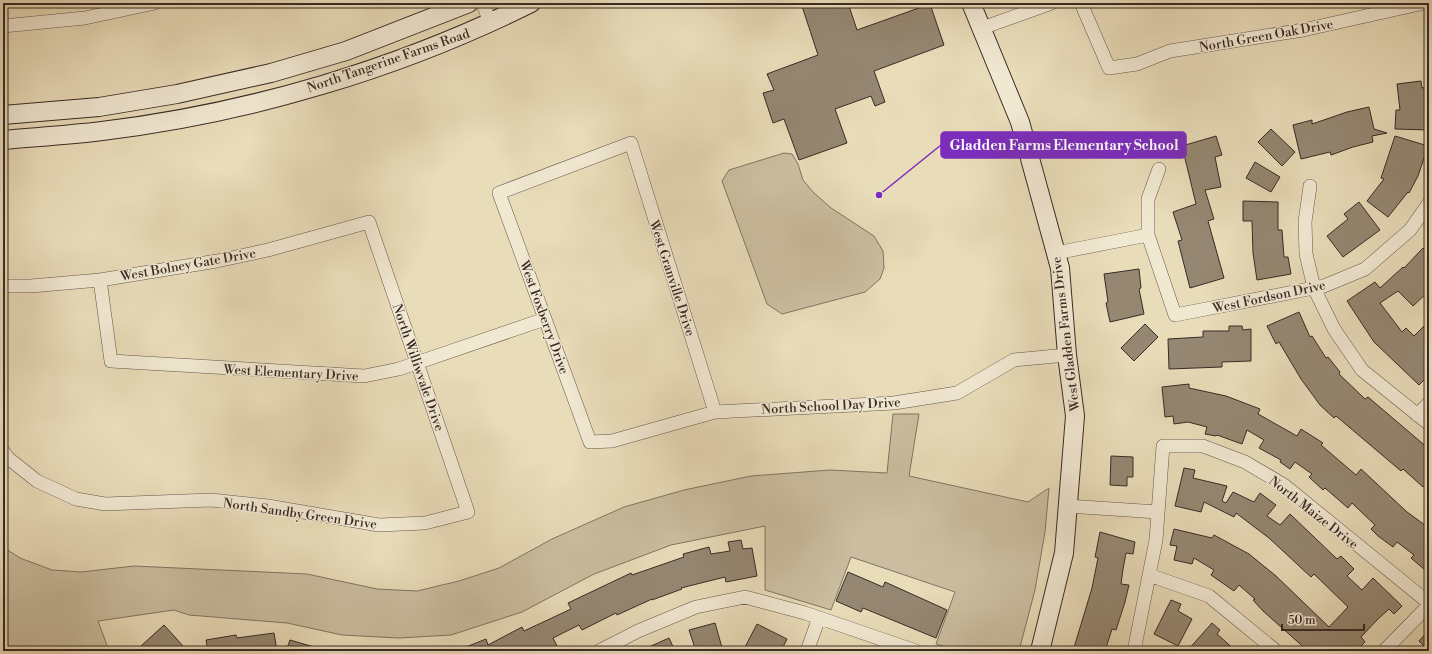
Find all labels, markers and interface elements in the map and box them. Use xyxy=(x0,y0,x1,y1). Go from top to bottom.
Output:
street label: North Green Oak Drive xyxy=(1198,16,1335,56)
street label: North Tangerine Farms Road xyxy=(305,25,472,96)
callout: Gladden Farms Elementary School xyxy=(941,132,1186,158)
text: Gladden Farms Elementary School xyxy=(949,137,1179,155)
street label: West Granville Drive xyxy=(645,217,698,339)
street label: West Bolney Gate Drive xyxy=(118,245,258,285)
street label: West Gladden Farms Drive xyxy=(1049,255,1084,413)
street label: West Foxberry Drive xyxy=(516,257,572,377)
street label: West Fordson Drive xyxy=(1210,277,1328,317)
street label: North Williwvale Drive xyxy=(389,302,448,434)
street label: West Elementary Drive xyxy=(222,361,359,385)
street label: North School Day Drive xyxy=(761,394,902,418)
street label: North Maize Drive xyxy=(1266,473,1362,553)
street label: North Sandby Green Drive xyxy=(222,495,378,533)
scale bar xyxy=(1282,606,1364,632)
text: 50 m xyxy=(1288,613,1316,628)

